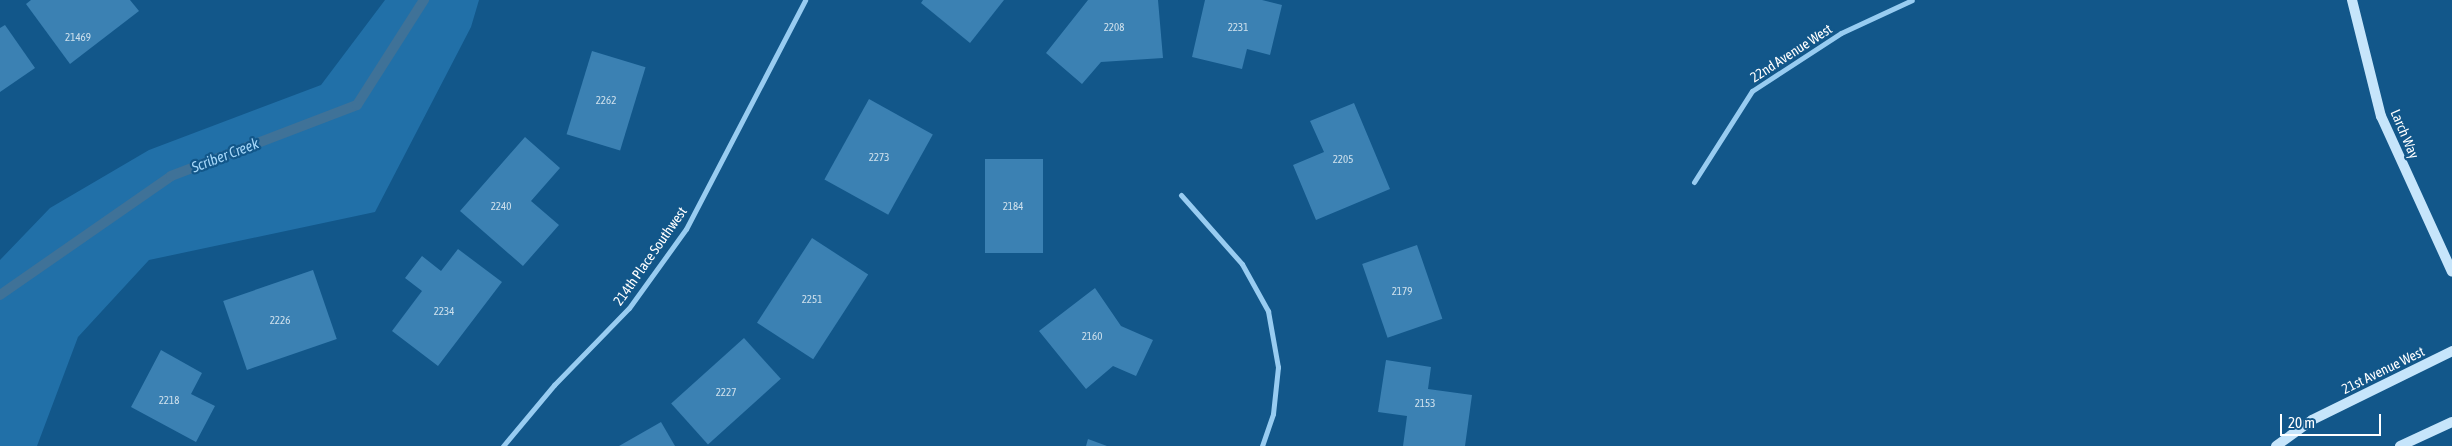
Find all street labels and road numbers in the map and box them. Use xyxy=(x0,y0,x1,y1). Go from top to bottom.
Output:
street label: 22nd Avenue West xyxy=(1747,20,1835,86)
street label: Larch Way xyxy=(2387,107,2423,161)
street label: 214th Place Southwest xyxy=(610,203,690,309)
street label: 21st Avenue West xyxy=(2339,343,2427,397)

